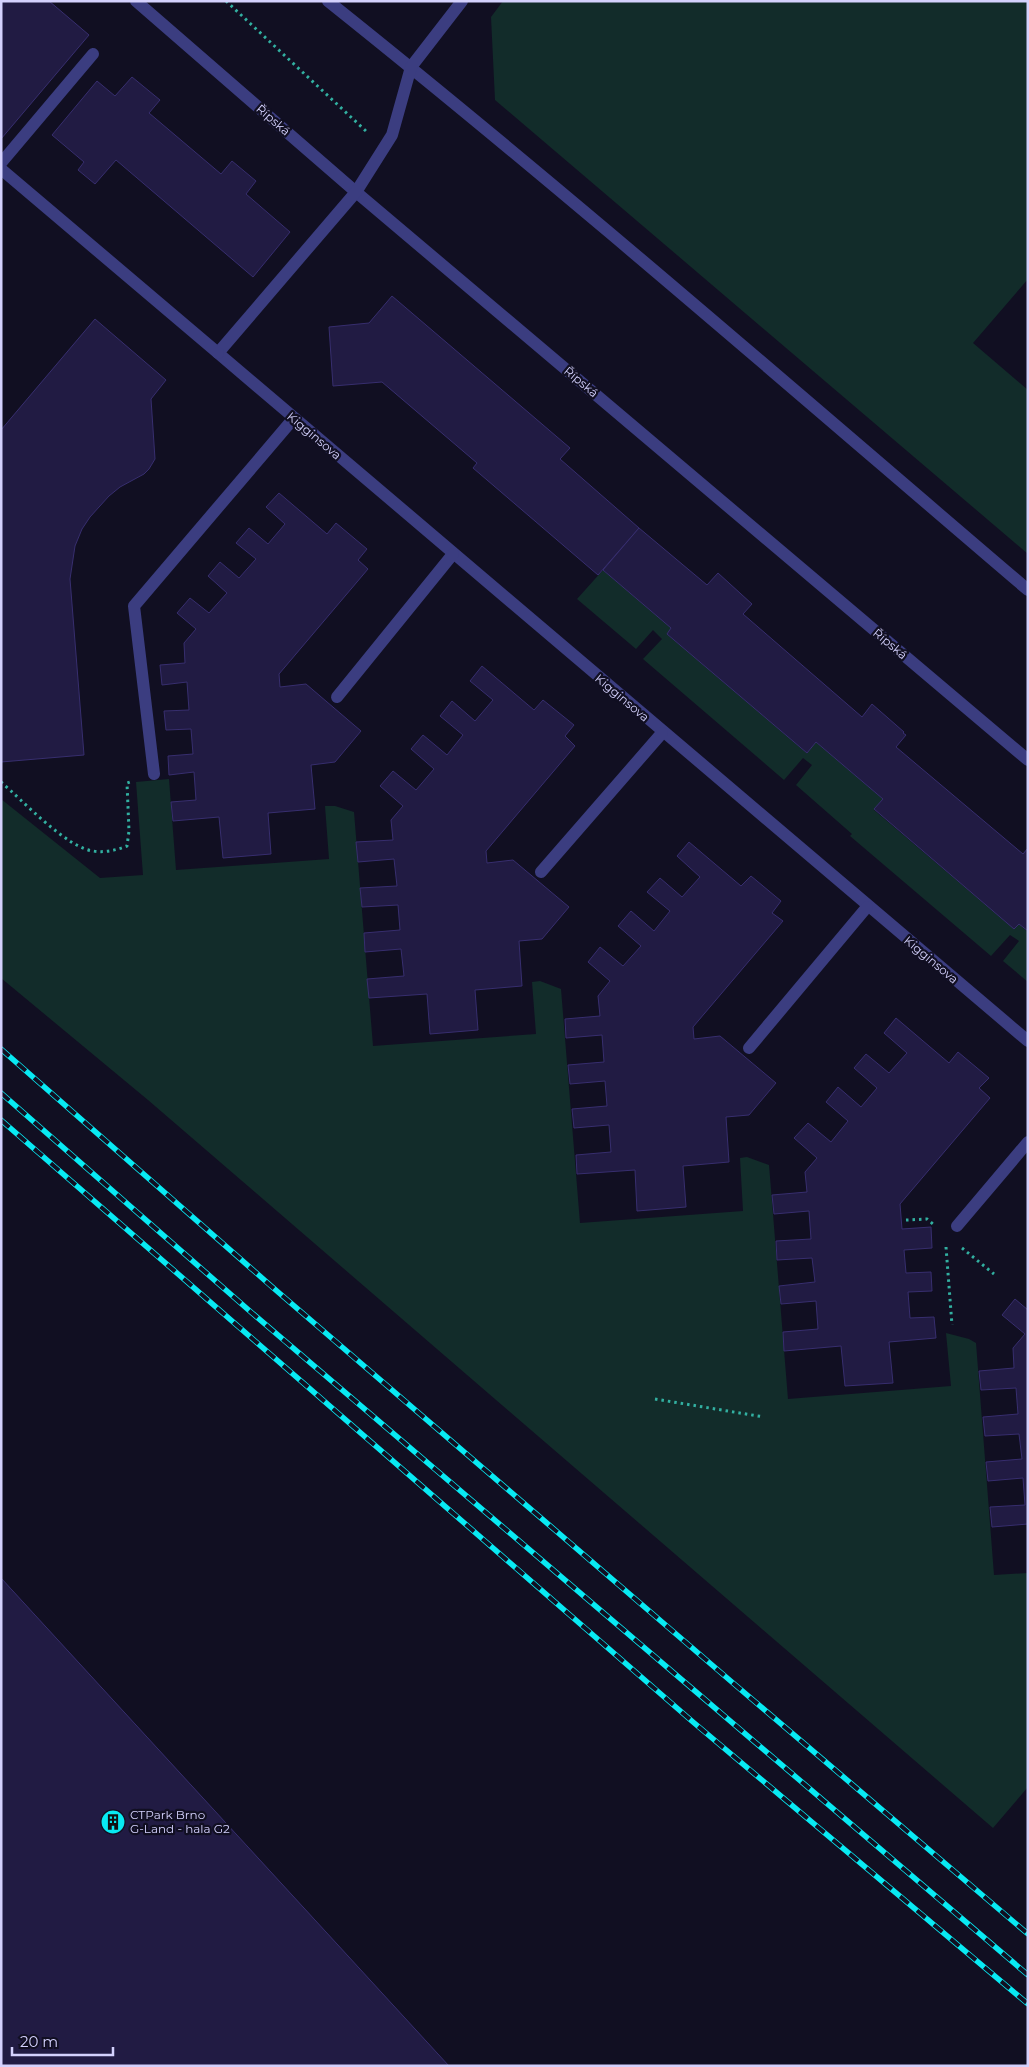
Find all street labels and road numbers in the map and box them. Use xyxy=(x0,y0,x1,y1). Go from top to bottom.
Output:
street label: Řípská xyxy=(253,101,293,138)
street label: Řípská xyxy=(561,363,601,400)
street label: Kigginsova xyxy=(284,409,344,463)
street label: Řípská xyxy=(870,625,910,662)
street label: Kigginsova xyxy=(592,671,652,725)
street label: Kigginsova xyxy=(901,933,961,987)

